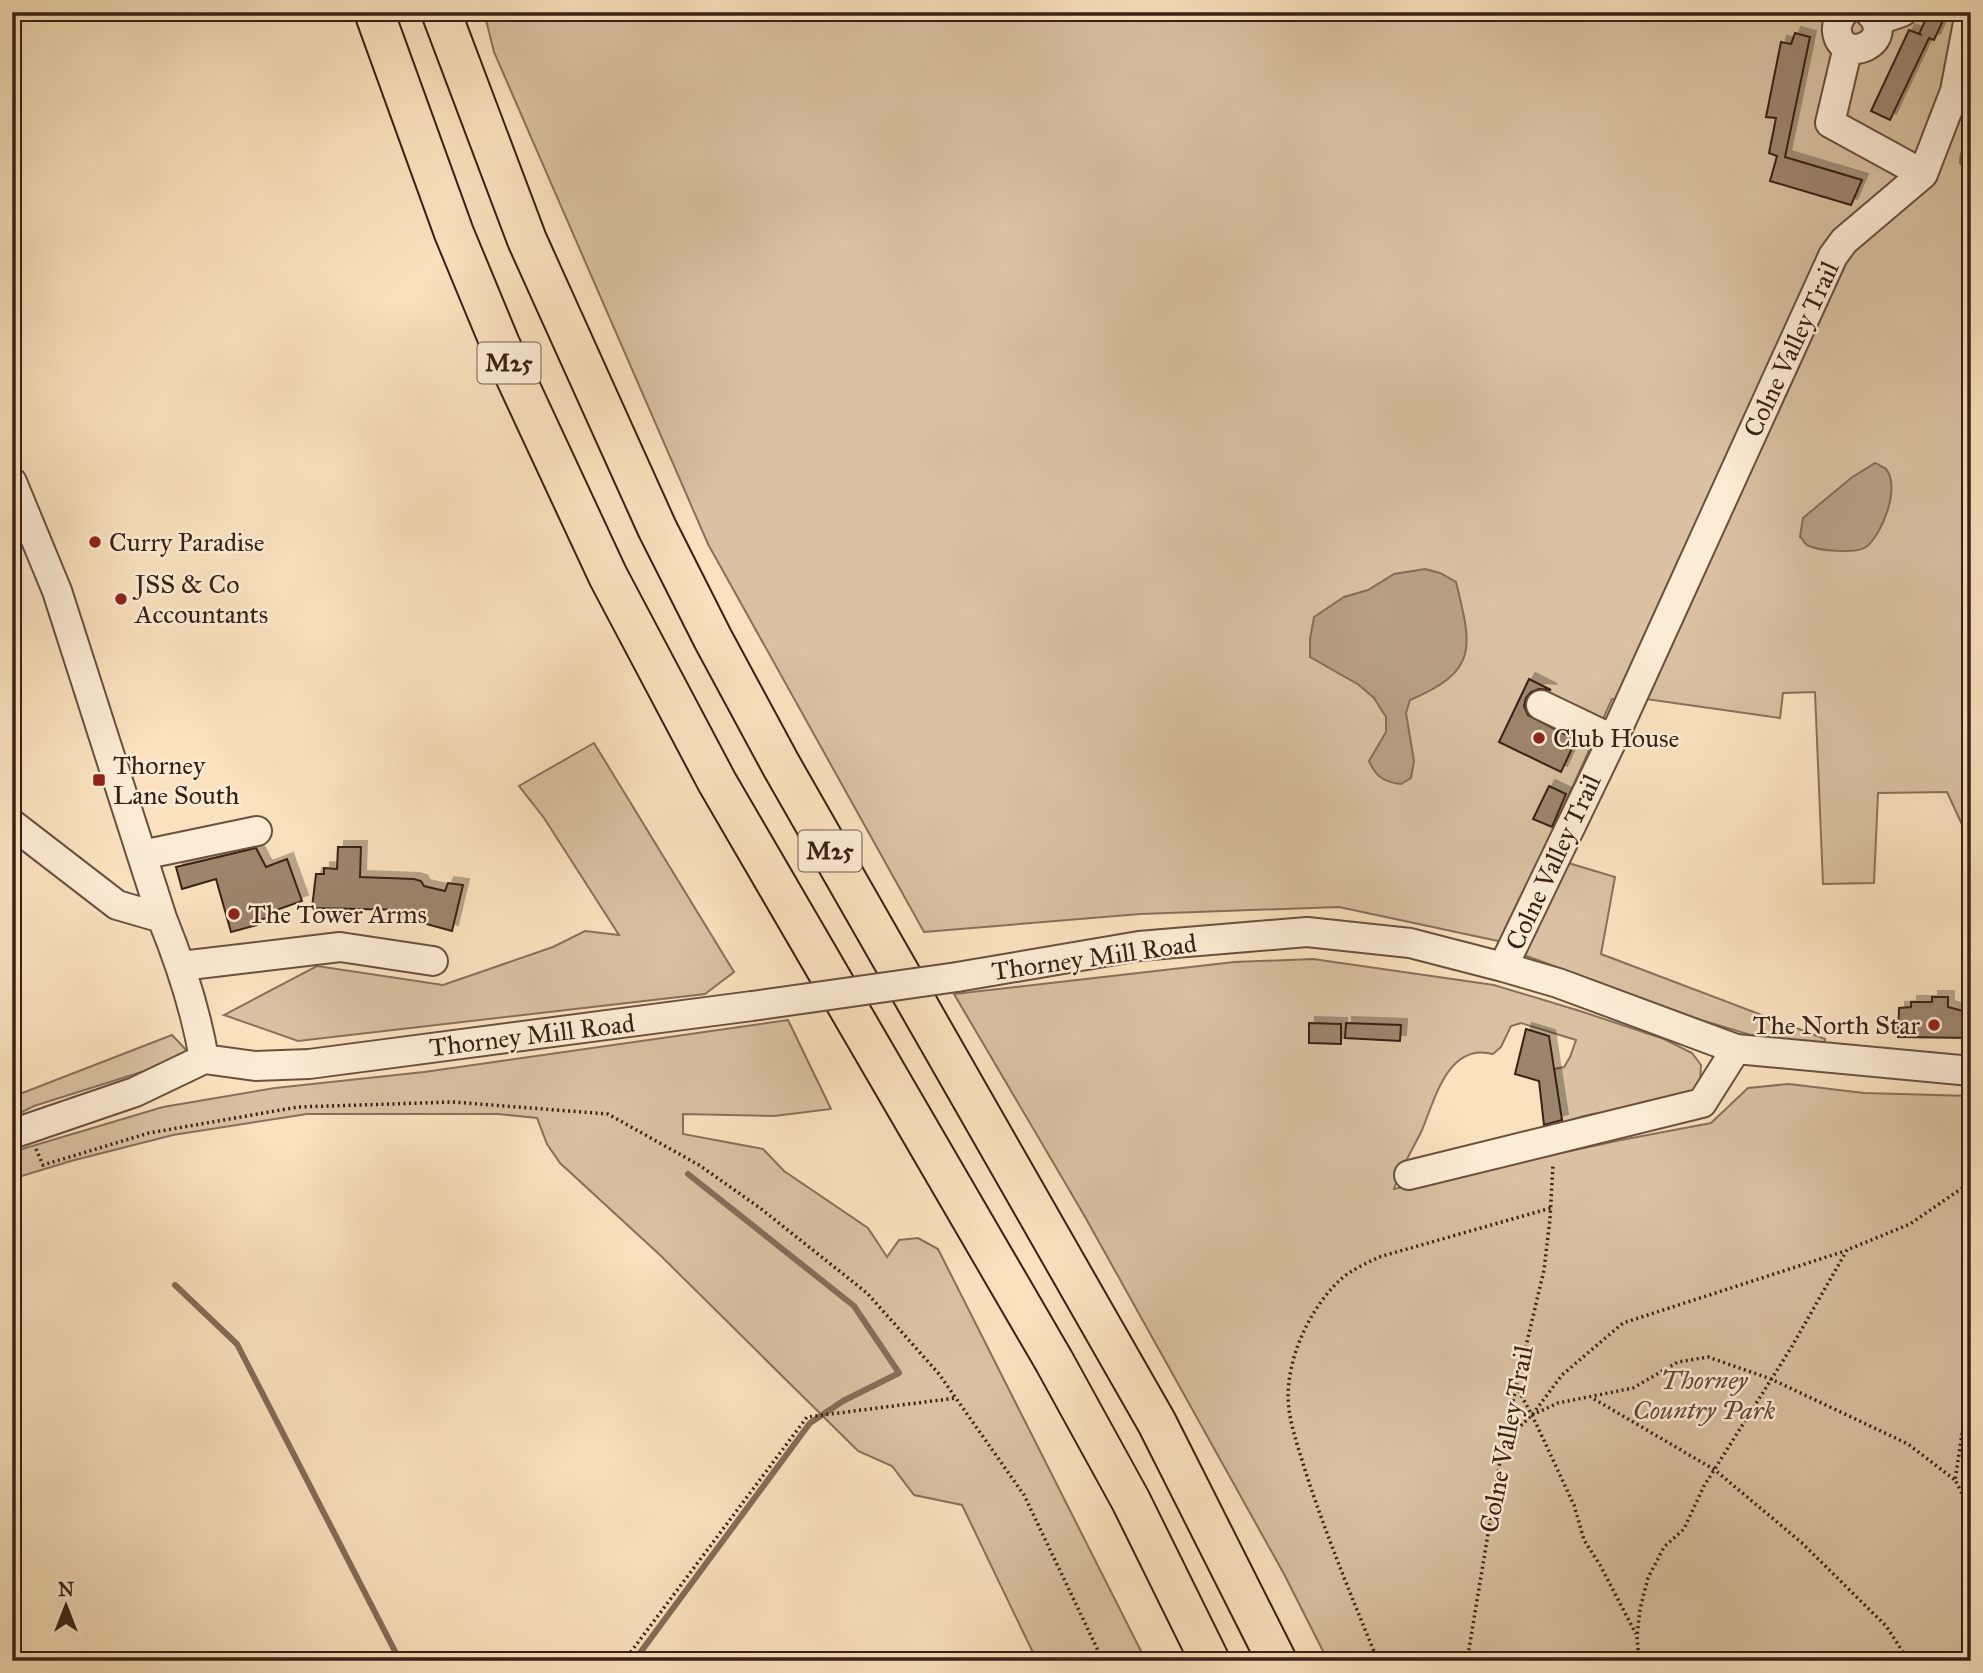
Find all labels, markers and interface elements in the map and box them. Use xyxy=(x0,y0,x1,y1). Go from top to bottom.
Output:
street label: Colne Valley Trail xyxy=(1736,256,1846,442)
road number: M25 xyxy=(477,342,540,384)
place label: Curry Paradise xyxy=(109,526,265,558)
marker: Curry Paradise xyxy=(87,534,103,550)
place label: JSS & Co Accountants xyxy=(132,568,268,630)
marker: JSS & Co Accountants xyxy=(113,591,129,607)
place label: Club House xyxy=(1553,722,1679,754)
marker: Club House xyxy=(1531,730,1547,746)
place label: Thorney Lane South xyxy=(113,749,240,811)
street label: Colne Valley Trail xyxy=(1498,769,1608,955)
marker: Thorney Lane South xyxy=(91,772,107,788)
road number: M25 xyxy=(798,830,862,872)
place label: The Tower Arms xyxy=(248,898,427,930)
marker: The Tower Arms xyxy=(226,906,242,922)
street label: Thorney Mill Road xyxy=(989,927,1199,987)
street label: Thorney Mill Road xyxy=(427,1007,637,1063)
place label: The North Star xyxy=(1753,1009,1920,1041)
marker: The North Star xyxy=(1926,1017,1942,1033)
street label: Colne Valley Trail xyxy=(1472,1343,1540,1535)
park label: Thorney Country Park xyxy=(1633,1364,1776,1426)
north arrow xyxy=(32,1572,102,1642)
text: N xyxy=(58,1578,74,1601)

